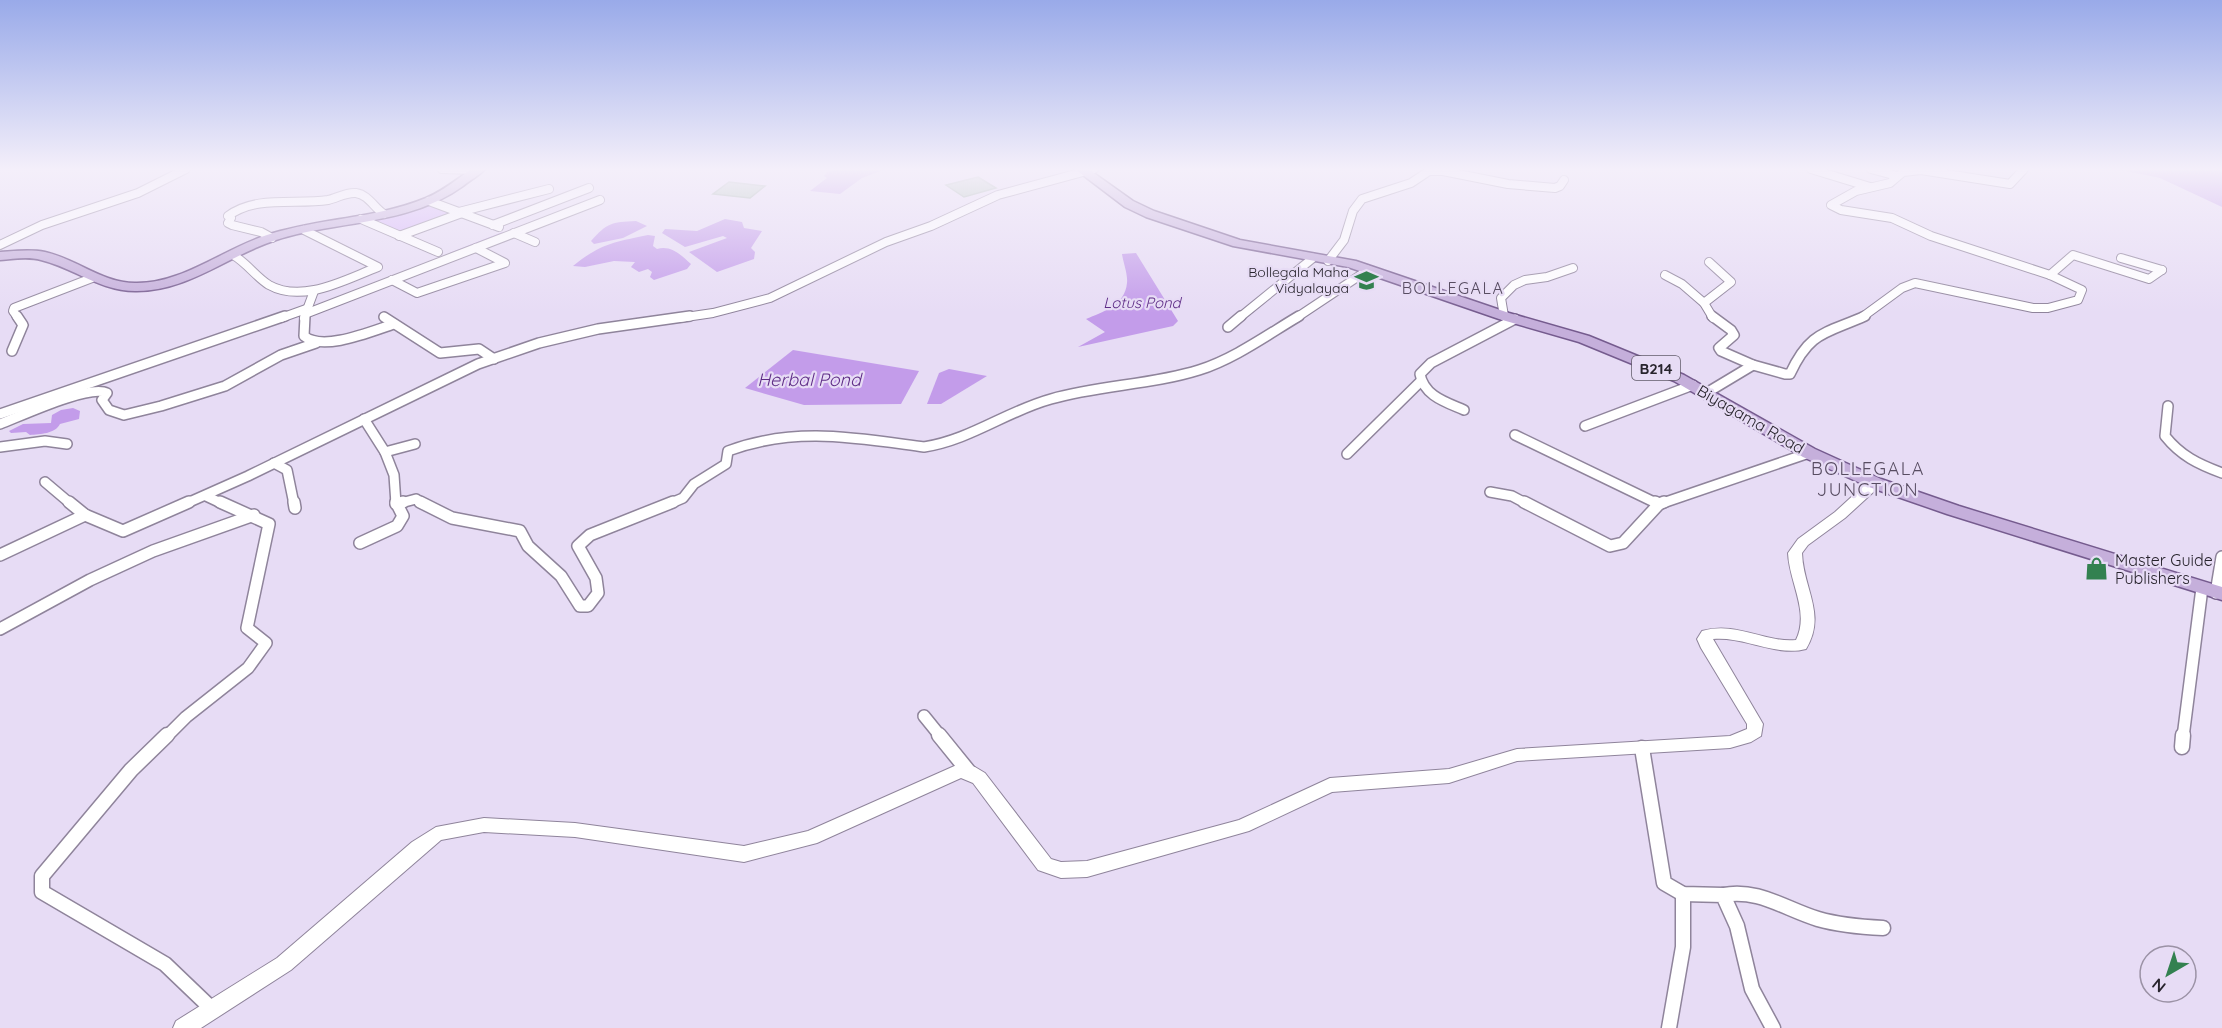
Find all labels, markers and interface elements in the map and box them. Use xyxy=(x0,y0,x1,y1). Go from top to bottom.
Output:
place label: Bollegala Maha Vidyalayaa xyxy=(1248,263,1349,297)
school or university icon: Bollegala Maha Vidyalayaa xyxy=(1354,267,1380,293)
district label: BOLLEGALA xyxy=(1402,278,1504,298)
water label: Lotus Pond xyxy=(1103,293,1183,312)
road number: B214 xyxy=(1632,356,1680,380)
water label: Herbal Pond xyxy=(757,368,863,391)
street label: Biyagama Road xyxy=(1694,380,1808,458)
district label: BOLLEGALA JUNCTION xyxy=(1811,457,1925,501)
place label: Master Guide Publishers xyxy=(2115,550,2213,588)
shop icon: Master Guide Publishers xyxy=(2084,556,2110,582)
north arrow xyxy=(2138,944,2198,1004)
text: N xyxy=(2148,974,2169,997)

